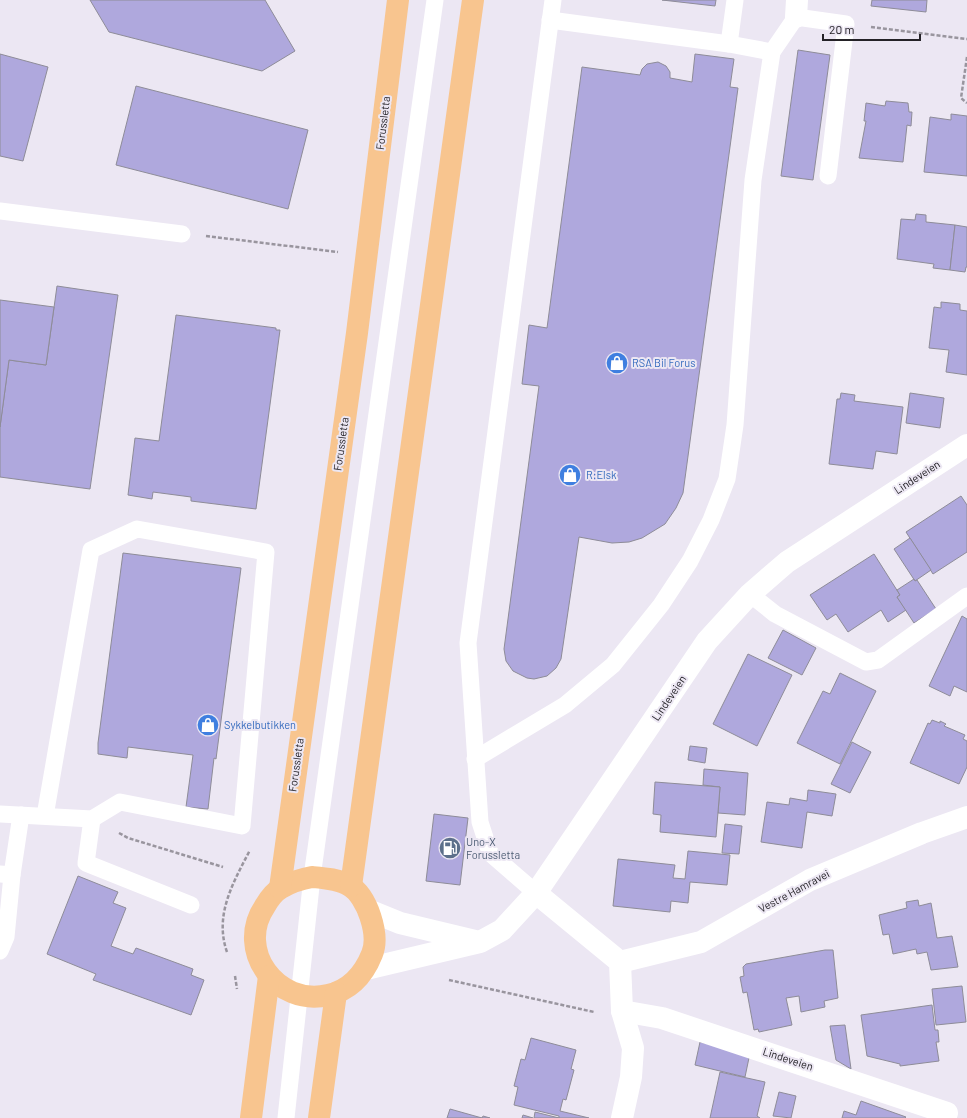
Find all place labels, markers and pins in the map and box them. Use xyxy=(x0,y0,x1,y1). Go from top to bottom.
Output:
shop icon: RSA Bil Forus xyxy=(604,350,630,376)
place label: RSA Bil Forus xyxy=(632,356,695,369)
shop icon: R:Elsk xyxy=(557,462,583,488)
place label: R:Elsk xyxy=(586,468,617,481)
shop icon: Sykkelbutikken xyxy=(195,712,221,738)
place label: Sykkelbutikken xyxy=(224,718,296,731)
fuel station icon: Uno-X Forussletta xyxy=(437,835,463,861)
place label: Uno-X Forussletta xyxy=(466,835,520,861)

